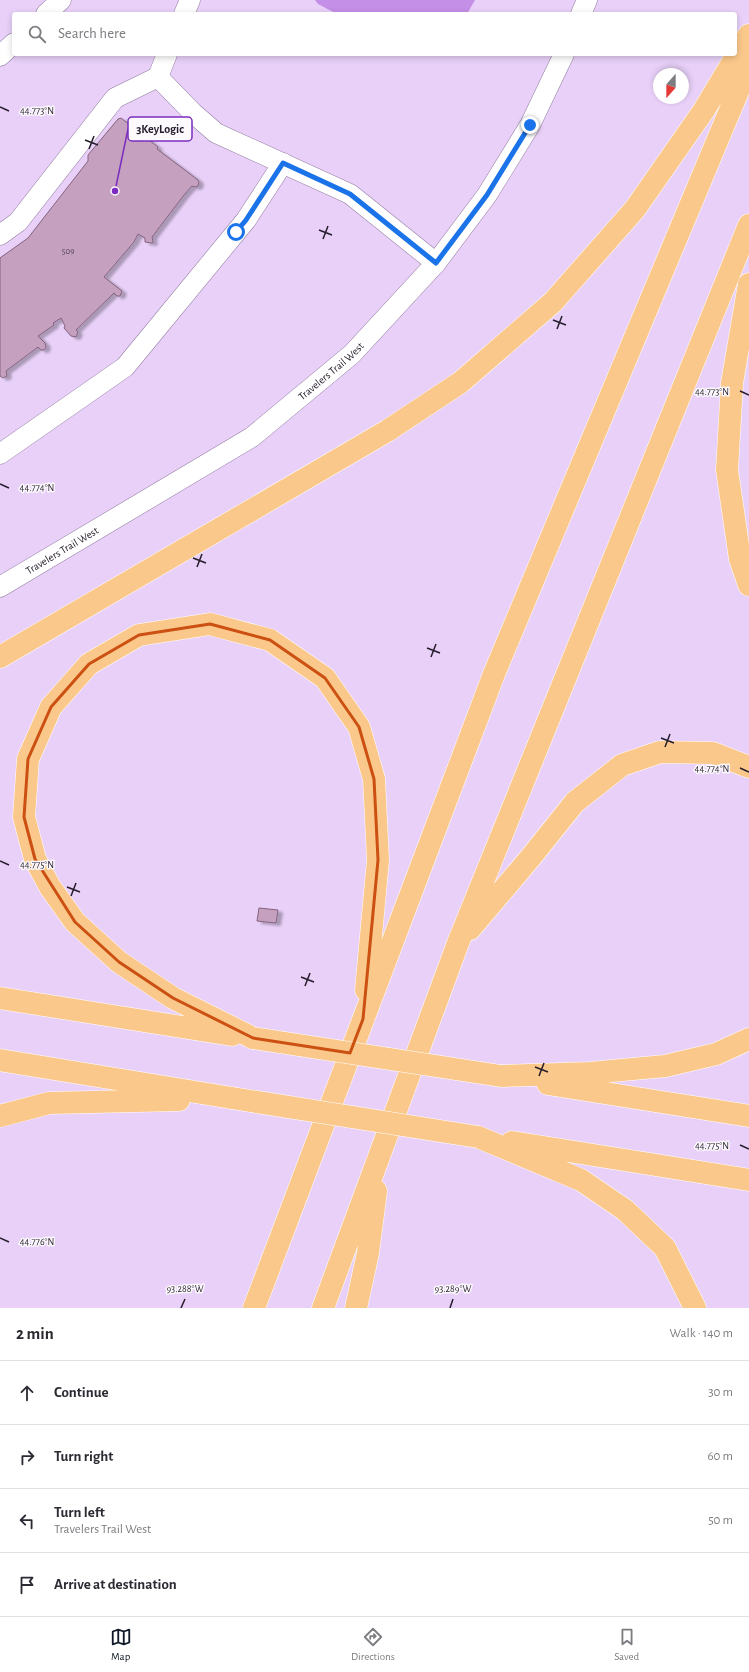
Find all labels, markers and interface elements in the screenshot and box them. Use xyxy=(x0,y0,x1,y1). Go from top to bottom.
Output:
search box xyxy=(12,12,737,56)
icon: search xyxy=(26,23,48,45)
text: Search here xyxy=(58,26,126,41)
north arrow xyxy=(653,68,689,104)
text: 44.773°N xyxy=(20,106,54,116)
route end xyxy=(521,116,539,134)
callout: 3KeyLogic xyxy=(128,117,192,141)
text: 3KeyLogic xyxy=(136,123,184,136)
route start xyxy=(227,223,245,241)
house number: 509 xyxy=(62,247,74,256)
street label: Travelers Trail West xyxy=(296,340,366,402)
text: 44.773°N xyxy=(695,387,729,397)
text: 44.774°N xyxy=(20,483,54,493)
street label: Travelers Trail West xyxy=(24,525,101,576)
text: 44.774°N xyxy=(695,764,729,774)
text: 44.775°N xyxy=(20,860,54,870)
text: 44.775°N xyxy=(695,1141,729,1151)
text: 44.776°N xyxy=(20,1237,54,1247)
text: 93.288°W xyxy=(166,1284,204,1294)
text: 93.289°W xyxy=(434,1284,472,1294)
text: 2 min xyxy=(16,1325,54,1342)
text: Walk · 140 m xyxy=(670,1327,733,1340)
icon: ahead xyxy=(16,1382,38,1404)
text: Continue xyxy=(54,1385,109,1400)
text: 30 m xyxy=(708,1386,733,1399)
icon: right xyxy=(16,1446,38,1468)
text: Turn right xyxy=(54,1449,113,1464)
text: 60 m xyxy=(707,1450,733,1463)
text: Turn left xyxy=(54,1505,105,1520)
icon: left xyxy=(16,1510,38,1532)
text: 50 m xyxy=(708,1514,733,1527)
text: Travelers Trail West xyxy=(54,1523,151,1536)
icon: arrive xyxy=(16,1574,38,1596)
text: Arrive at destination xyxy=(54,1577,177,1592)
tab: Map xyxy=(110,1626,132,1663)
tab: Directions xyxy=(351,1626,395,1663)
tab: Saved xyxy=(614,1626,639,1663)

